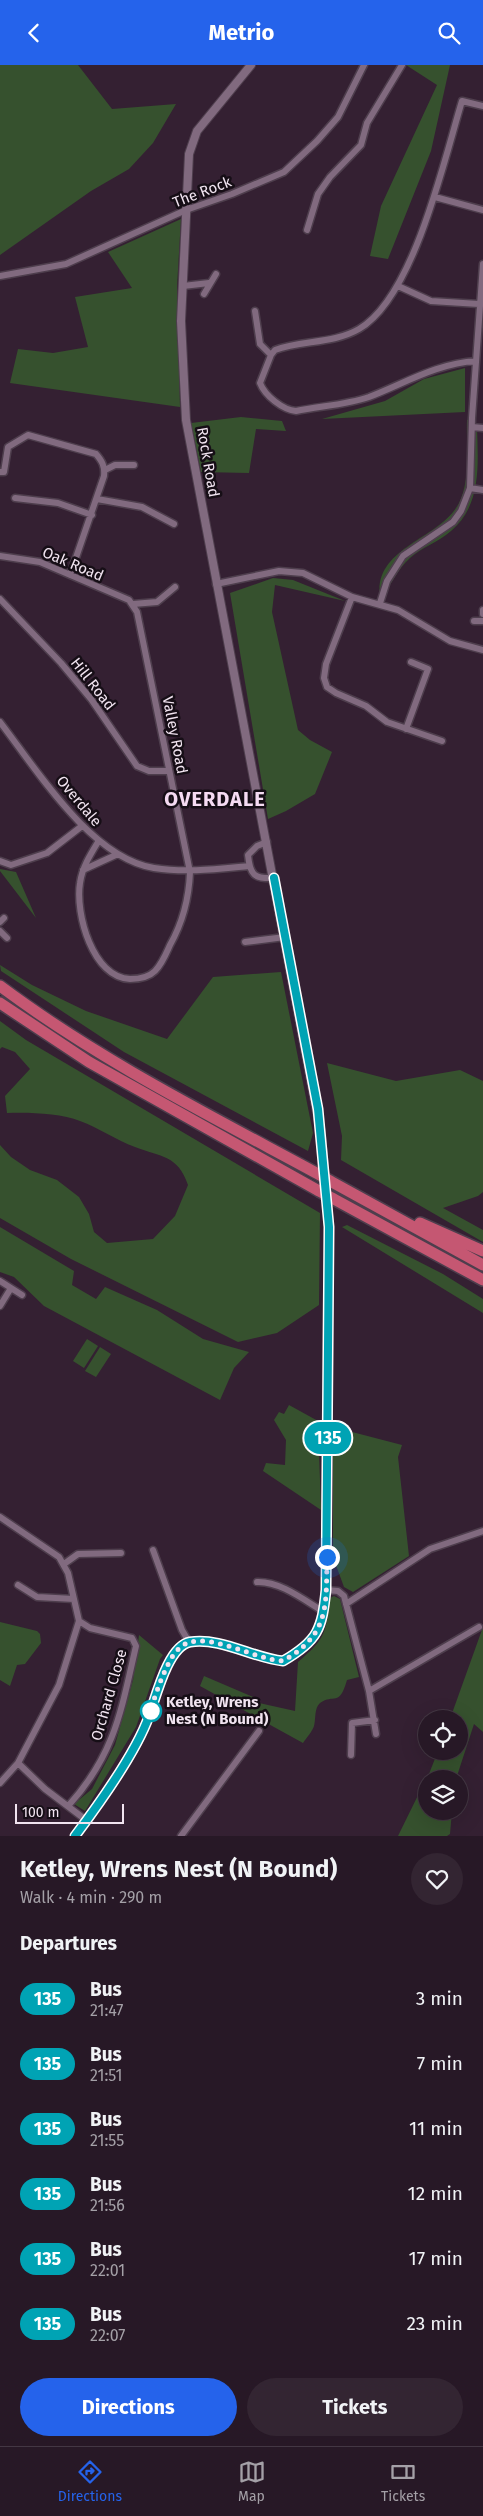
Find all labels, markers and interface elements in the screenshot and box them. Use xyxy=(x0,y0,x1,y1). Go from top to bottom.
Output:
icon: back xyxy=(20,19,48,47)
text: Metrio xyxy=(209,19,274,46)
icon: search xyxy=(435,19,463,47)
street label: The Rock xyxy=(170,173,234,211)
street label: Rock Road xyxy=(193,425,223,499)
street label: Oak Road xyxy=(40,543,106,585)
street label: Hill Road xyxy=(67,654,119,714)
street label: Valley Road xyxy=(159,695,191,775)
street label: Overdale xyxy=(53,772,105,830)
district label: OVERDALE xyxy=(164,787,266,811)
line badge: 135 xyxy=(299,1422,357,1454)
text: 135 xyxy=(314,1427,342,1449)
your location xyxy=(315,1545,340,1570)
street label: Orchard Close xyxy=(87,1647,131,1743)
place label: Ketley, Wrens Nest (N Bound) xyxy=(166,1693,268,1728)
marker: Ketley, Wrens Nest (N Bound) xyxy=(140,1700,162,1722)
map controls xyxy=(418,1710,468,1820)
button: locate xyxy=(418,1710,468,1760)
button: layers xyxy=(418,1770,468,1820)
scale bar xyxy=(15,1801,124,1824)
text: 100 m xyxy=(22,1804,59,1821)
button: heart xyxy=(411,1853,463,1905)
text: Ketley, Wrens Nest (N Bound) xyxy=(20,1855,337,1883)
text: Walk · 4 min · 290 m xyxy=(20,1888,162,1907)
text: Departures xyxy=(20,1932,117,1955)
text: Bus xyxy=(90,1978,122,2001)
text: 3 min xyxy=(416,1987,463,2010)
text: 135 xyxy=(34,1988,61,2010)
text: 21:47 xyxy=(90,2001,123,2020)
text: Bus xyxy=(90,2043,122,2066)
text: 7 min xyxy=(417,2052,463,2075)
text: 135 xyxy=(34,2053,61,2075)
text: 21:51 xyxy=(90,2066,122,2085)
text: Bus xyxy=(90,2108,122,2131)
text: 11 min xyxy=(409,2117,463,2140)
text: 135 xyxy=(34,2118,61,2140)
text: 21:55 xyxy=(90,2131,124,2150)
text: Bus xyxy=(90,2173,122,2196)
text: 12 min xyxy=(408,2182,463,2205)
text: 135 xyxy=(34,2183,61,2205)
text: 21:56 xyxy=(90,2196,125,2215)
text: Bus xyxy=(90,2238,122,2261)
text: 17 min xyxy=(409,2247,463,2270)
text: 135 xyxy=(34,2248,61,2270)
text: 22:01 xyxy=(90,2261,125,2280)
text: Bus xyxy=(90,2303,122,2326)
text: 23 min xyxy=(406,2312,463,2335)
text: 135 xyxy=(34,2313,61,2335)
text: 22:07 xyxy=(90,2326,125,2345)
button: Directions xyxy=(20,2378,237,2436)
button: Tickets xyxy=(247,2378,463,2436)
tab: Directions xyxy=(58,2458,122,2505)
tab: Map xyxy=(238,2458,266,2505)
tab: Tickets xyxy=(381,2458,425,2505)

